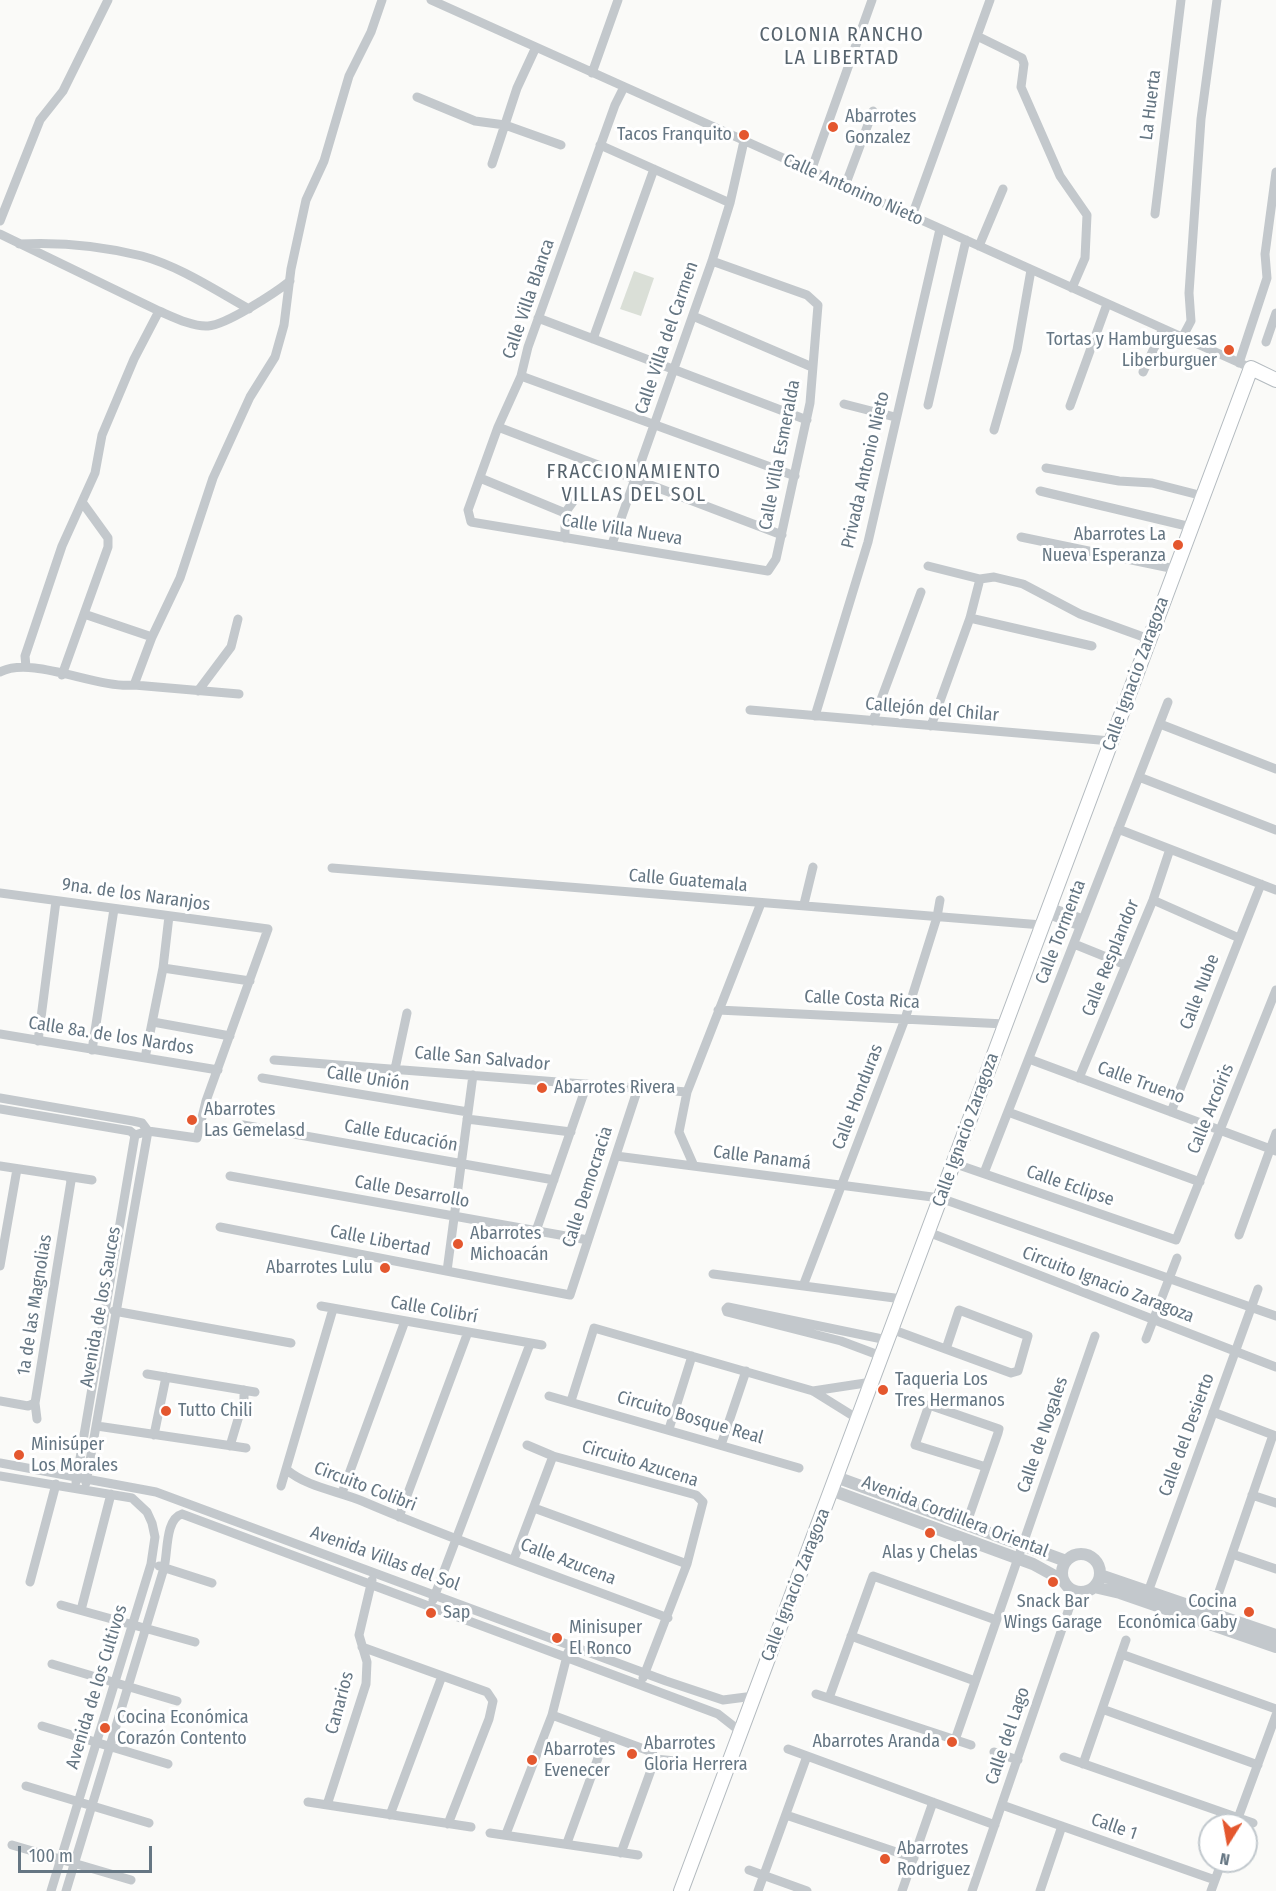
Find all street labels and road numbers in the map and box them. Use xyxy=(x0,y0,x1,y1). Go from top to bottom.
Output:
street label: La Huerta xyxy=(1136,68,1166,142)
street label: Calle Antonino Nieto xyxy=(780,149,926,231)
street label: Calle Villa Blanca xyxy=(498,236,560,362)
street label: Calle Villa del Carmen xyxy=(631,259,703,417)
street label: Calle Villa Esmeralda xyxy=(755,378,805,532)
street label: Privada Antonio Nieto xyxy=(837,389,895,551)
street label: Calle Villa Nueva xyxy=(560,510,684,550)
street label: Calle Ignacio Zaragoza xyxy=(1098,594,1174,754)
street label: Callejón del Chilar xyxy=(864,693,1000,727)
street label: Calle Guatemala xyxy=(628,865,748,897)
street label: 9na. de los Naranjos xyxy=(61,874,211,916)
street label: Calle Tormenta xyxy=(1031,877,1091,987)
street label: Calle Resplandor xyxy=(1078,896,1144,1020)
street label: Calle Nube xyxy=(1176,951,1224,1033)
street label: Calle Costa Rica xyxy=(804,986,920,1014)
street label: Calle 8a. de los Nardos xyxy=(27,1012,195,1060)
street label: Calle Honduras xyxy=(828,1041,888,1153)
street label: Calle San Salvador xyxy=(413,1042,551,1076)
street label: Calle Ignacio Zaragoza xyxy=(928,1050,1004,1210)
street label: Calle Trueno xyxy=(1094,1057,1188,1109)
street label: Calle Arcoíris xyxy=(1183,1061,1239,1157)
street label: Calle Unión xyxy=(325,1062,411,1096)
street label: Calle Educación xyxy=(343,1115,459,1157)
street label: Calle Democracia xyxy=(558,1124,618,1250)
street label: Calle Panamá xyxy=(712,1141,812,1175)
street label: Calle Eclipse xyxy=(1023,1161,1117,1211)
street label: Calle Desarrollo xyxy=(353,1171,471,1213)
street label: Calle Libertad xyxy=(328,1221,432,1261)
street label: Avenida de los Sauces xyxy=(76,1225,126,1389)
street label: 1a de las Magnolias xyxy=(13,1233,57,1377)
street label: Circuito Ignacio Zaragoza xyxy=(1019,1242,1197,1328)
street label: Calle Colibrí xyxy=(389,1292,479,1328)
street label: Calle del Desierto xyxy=(1155,1370,1219,1500)
street label: Calle de Nogales xyxy=(1013,1374,1073,1496)
street label: Circuito Bosque Real xyxy=(614,1387,766,1449)
street label: Circuito Azucena xyxy=(579,1436,701,1492)
street label: Circuito Colibri xyxy=(311,1458,419,1516)
street label: Avenida Cordillera Oriental xyxy=(859,1471,1051,1563)
street label: Calle Ignacio Zaragoza xyxy=(757,1505,835,1665)
street label: Avenida Villas del Sol xyxy=(307,1522,463,1596)
street label: Calle Azucena xyxy=(517,1534,619,1590)
street label: Avenida de los Cultivos xyxy=(62,1602,132,1772)
street label: Canarios xyxy=(321,1669,359,1737)
street label: Calle del Lago xyxy=(981,1684,1035,1788)
street label: Calle 1 xyxy=(1088,1809,1140,1845)

